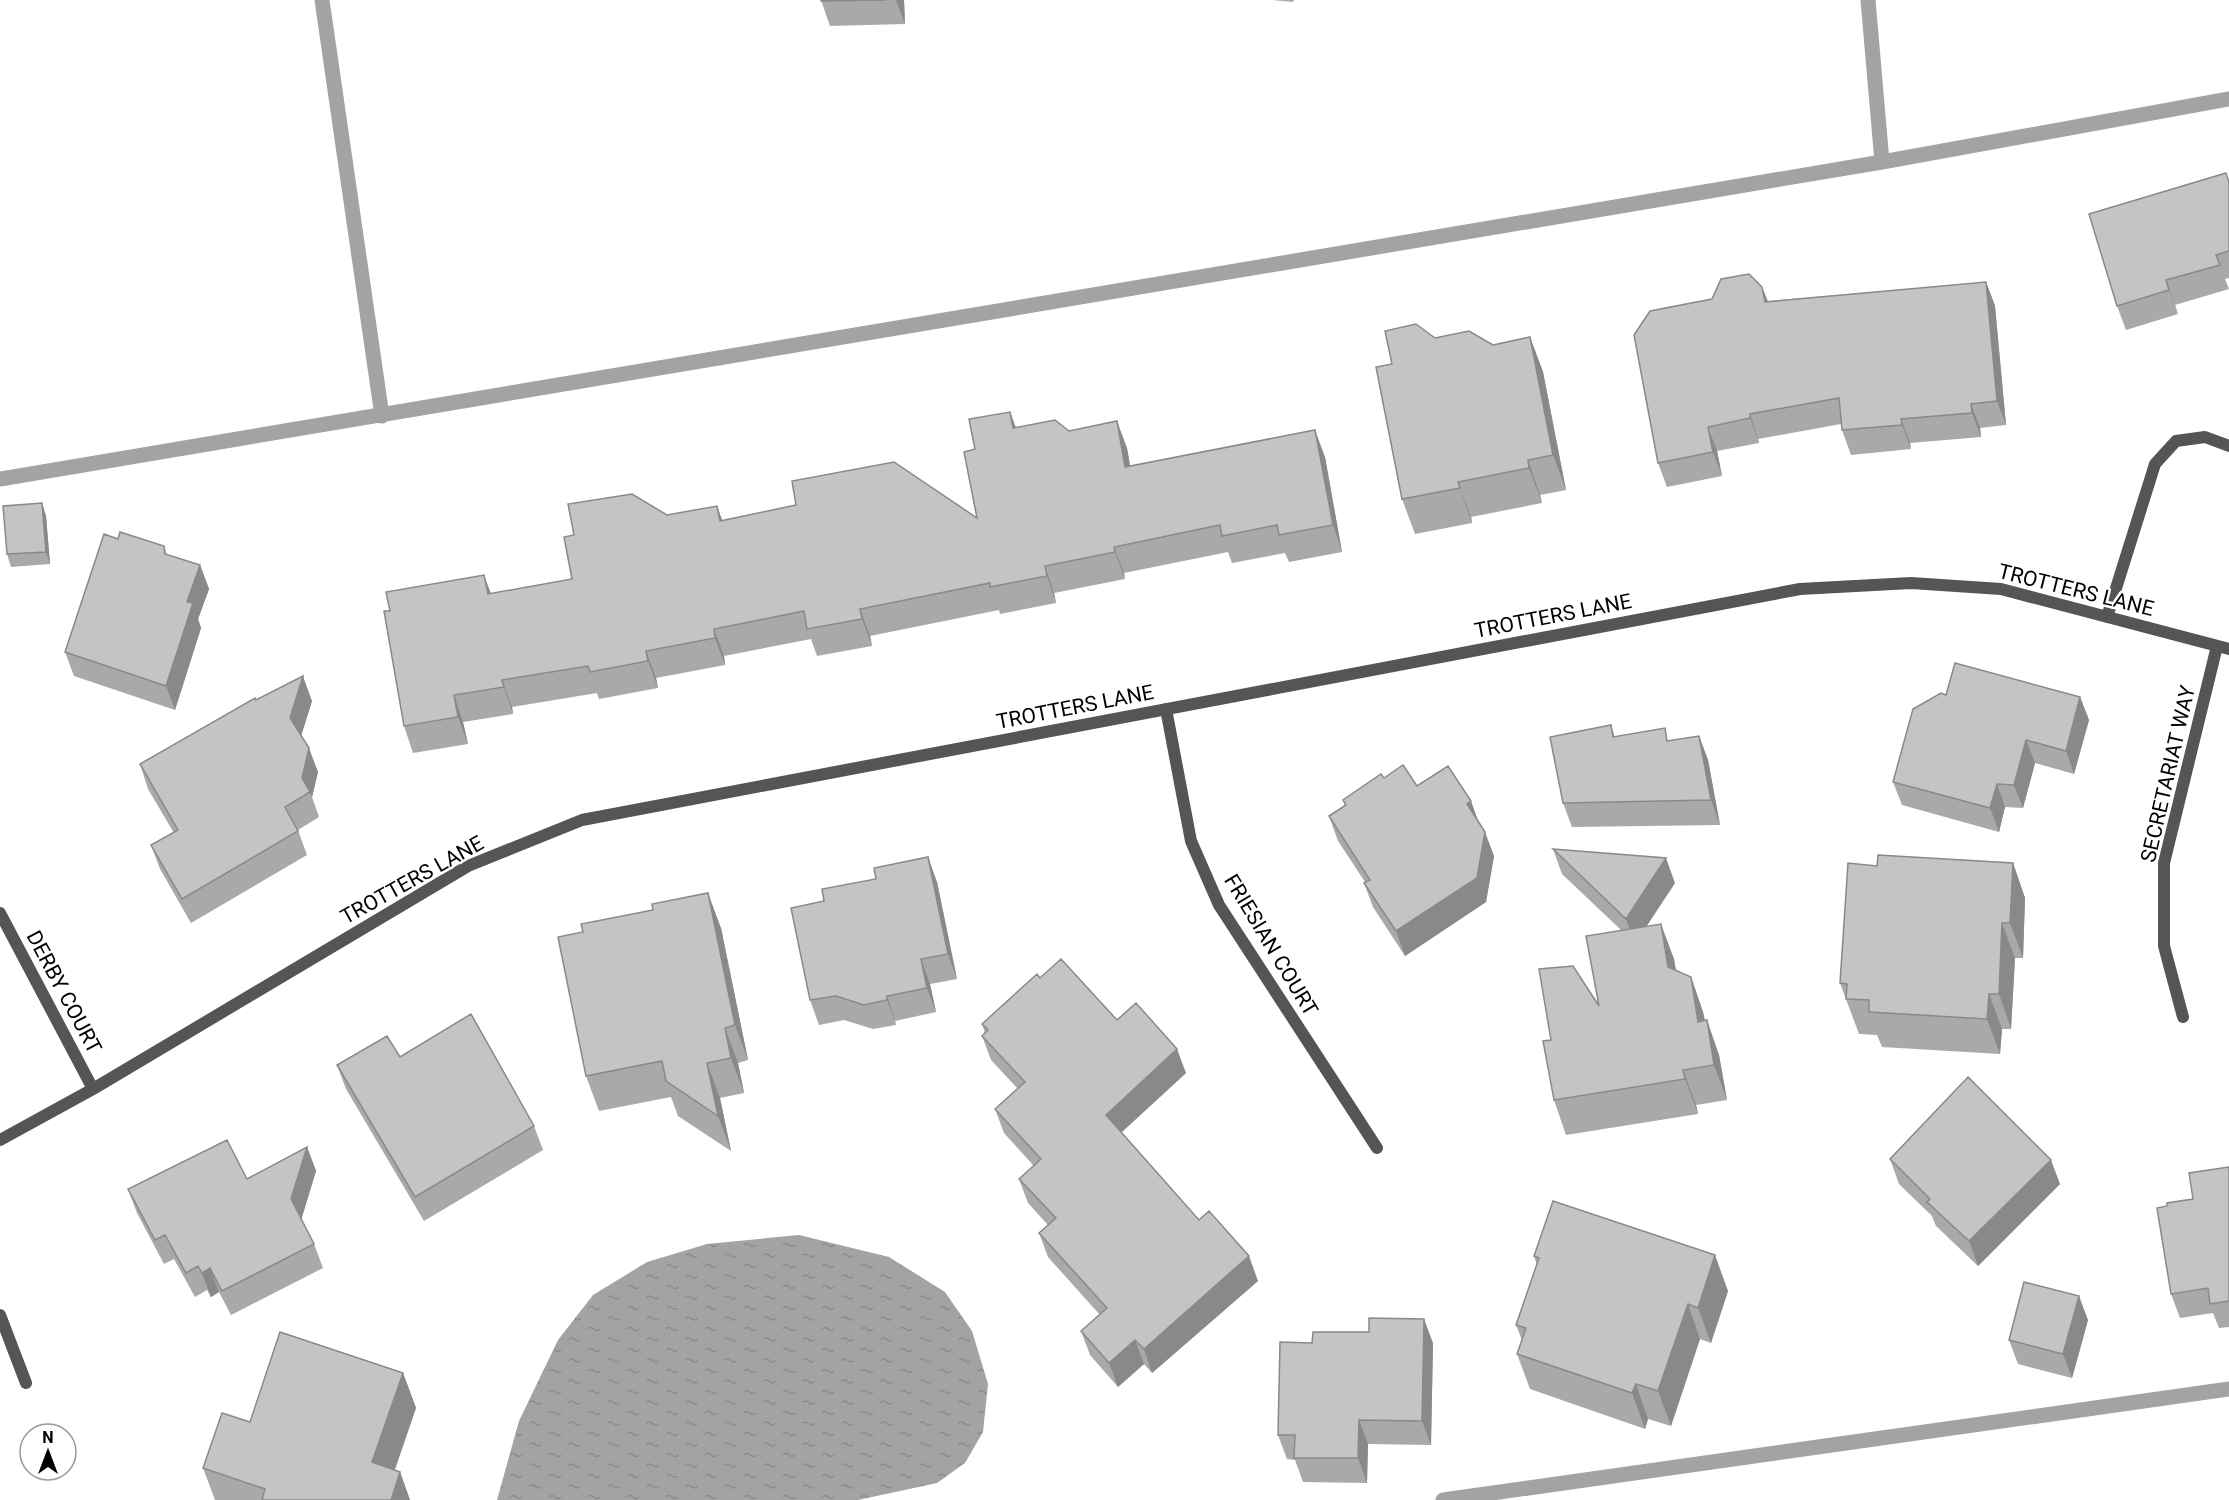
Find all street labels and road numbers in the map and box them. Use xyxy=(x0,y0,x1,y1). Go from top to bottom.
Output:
street label: TROTTERS LANE xyxy=(1996,559,2156,621)
street label: TROTTERS LANE xyxy=(1472,589,1634,643)
street label: TROTTERS LANE xyxy=(994,680,1156,734)
street label: SECRETARIAT WAY xyxy=(2136,683,2200,865)
street label: TROTTERS LANE xyxy=(336,831,488,929)
street label: FRIESIAN COURT xyxy=(1219,870,1323,1021)
street label: DERBY COURT xyxy=(22,927,107,1058)

